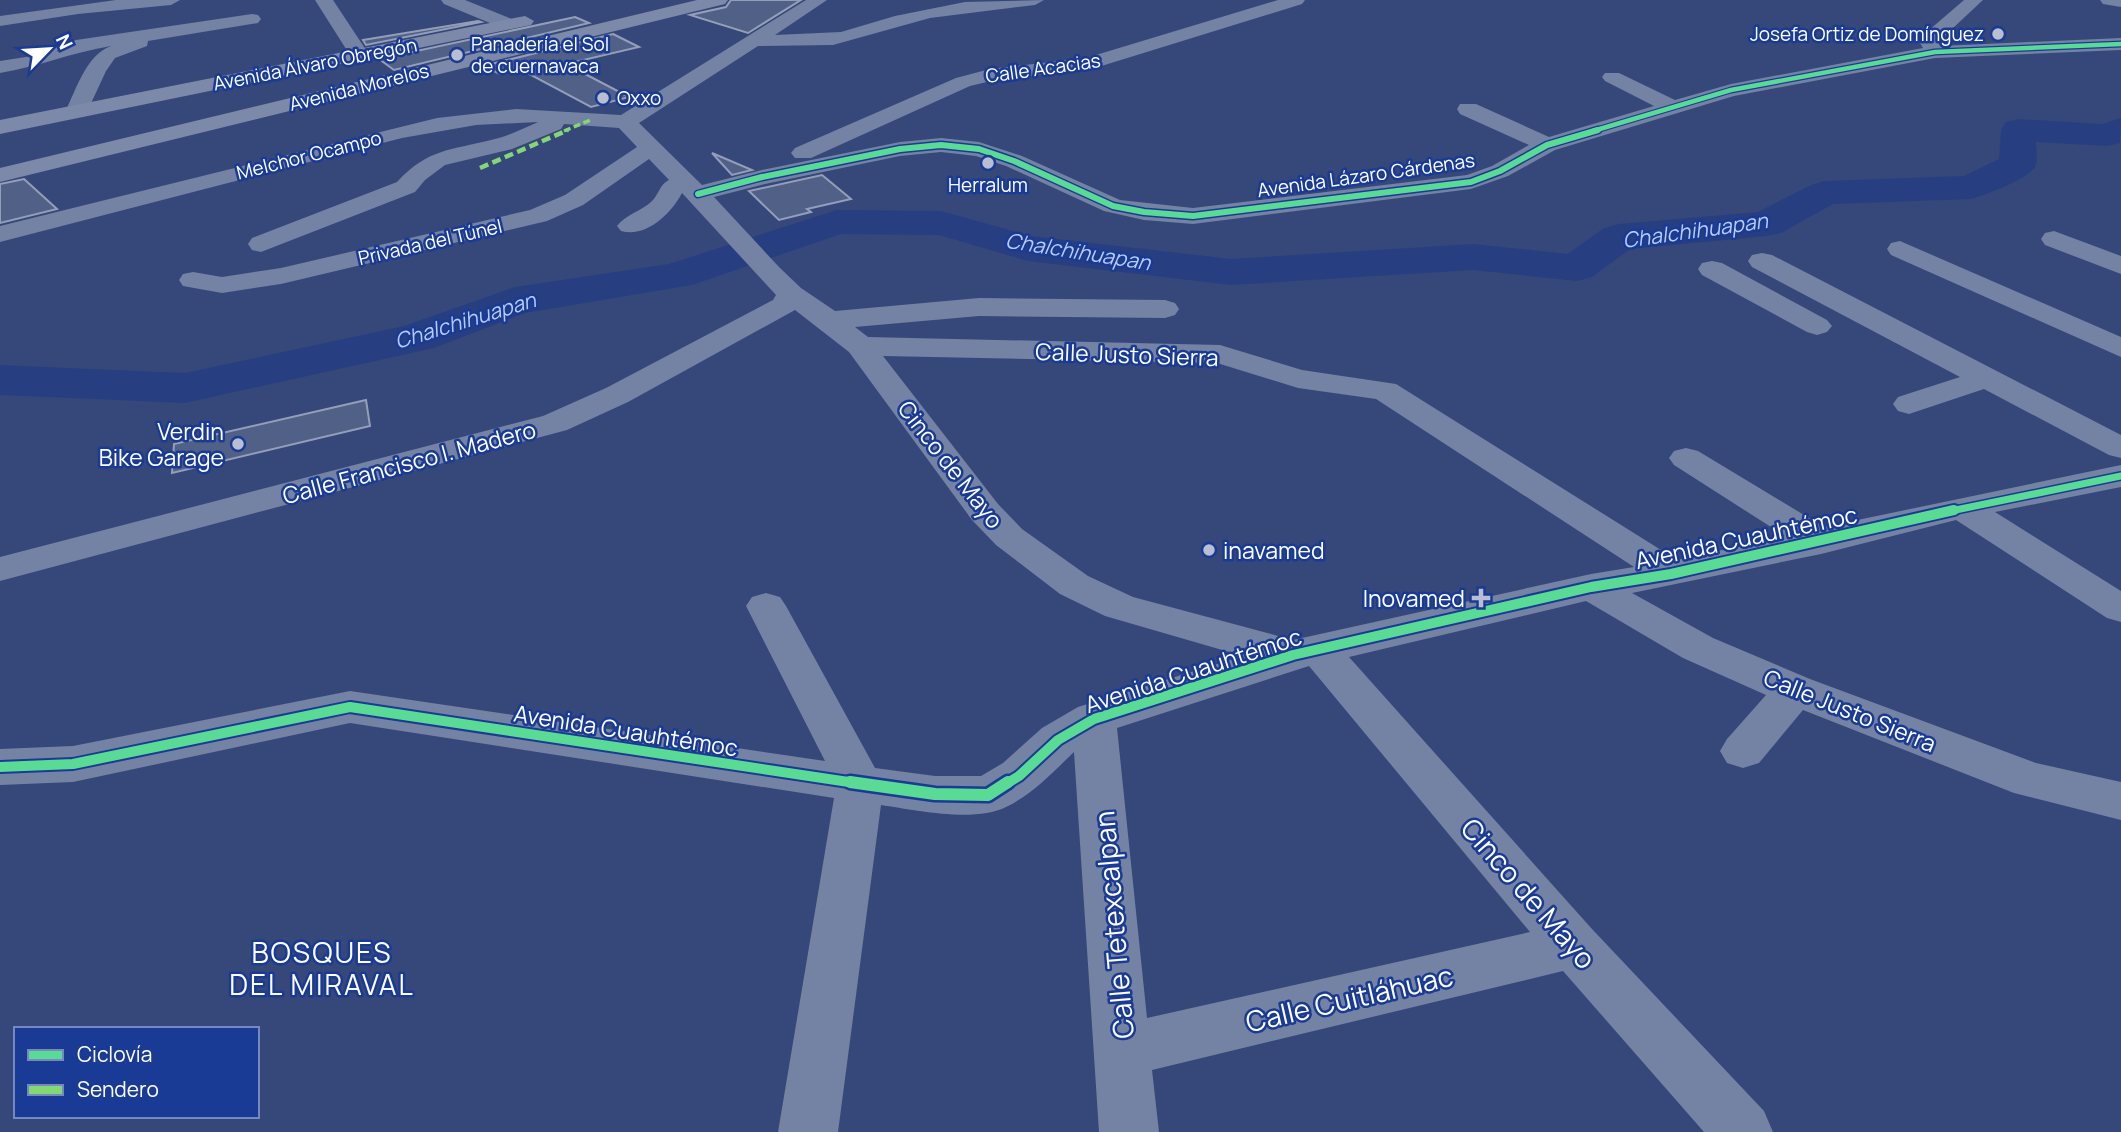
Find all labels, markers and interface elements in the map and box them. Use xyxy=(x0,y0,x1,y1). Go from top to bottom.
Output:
north arrow xyxy=(14,14,84,84)
place label: Josefa Ortiz de Domínguez xyxy=(1750,21,1984,47)
marker: Josefa Ortiz de Domínguez xyxy=(1990,26,2006,42)
text: N xyxy=(50,30,79,53)
street label: Avenida Álvaro Obregón xyxy=(211,31,419,97)
place label: Panadería el Sol de cuernavaca xyxy=(471,31,609,79)
marker: Panadería el Sol de cuernavaca xyxy=(449,47,465,63)
street label: Calle Acacias xyxy=(984,47,1102,89)
street label: Avenida Morelos xyxy=(286,57,432,117)
place label: Oxxo xyxy=(617,85,661,111)
marker: Oxxo xyxy=(595,90,611,106)
street label: Melchor Ocampo xyxy=(234,124,384,186)
street label: Avenida Lázaro Cárdenas xyxy=(1256,147,1476,203)
marker: Herralum xyxy=(980,155,996,171)
place label: Herralum xyxy=(948,172,1028,198)
water label: Chalchihuapan xyxy=(1621,206,1771,254)
street label: Privada del Túnel xyxy=(355,213,505,271)
water label: Chalchihuapan xyxy=(1004,226,1154,277)
water label: Chalchihuapan xyxy=(391,285,540,355)
street label: Calle Justo Sierra xyxy=(1035,335,1219,373)
street label: Cinco de Mayo xyxy=(891,393,1011,535)
street label: Calle Francisco I. Madero xyxy=(279,413,539,511)
place label: Verdin Bike Garage xyxy=(99,415,224,473)
marker: Verdin Bike Garage xyxy=(230,436,246,452)
street label: Avenida Cuauhtémoc xyxy=(1632,498,1860,576)
place label: inavamed xyxy=(1223,534,1325,566)
marker: inavamed xyxy=(1201,542,1217,558)
place label: Inovamed xyxy=(1363,582,1465,614)
marker: Inovamed xyxy=(1471,588,1491,608)
street label: Avenida Cuauhtémoc xyxy=(1080,620,1306,720)
street label: Calle Justo Sierra xyxy=(1759,661,1941,759)
street label: Avenida Cuauhtémoc xyxy=(512,696,740,764)
street label: Calle Tetexcalpan xyxy=(1084,810,1142,1040)
street label: Cinco de Mayo xyxy=(1453,810,1605,976)
district label: BOSQUES DEL MIRAVAL xyxy=(229,933,415,1003)
street label: Calle Cuitláhuac xyxy=(1242,956,1456,1040)
legend xyxy=(14,1027,259,1118)
text: Ciclovía xyxy=(77,1040,152,1068)
text: Sendero xyxy=(77,1075,159,1103)

